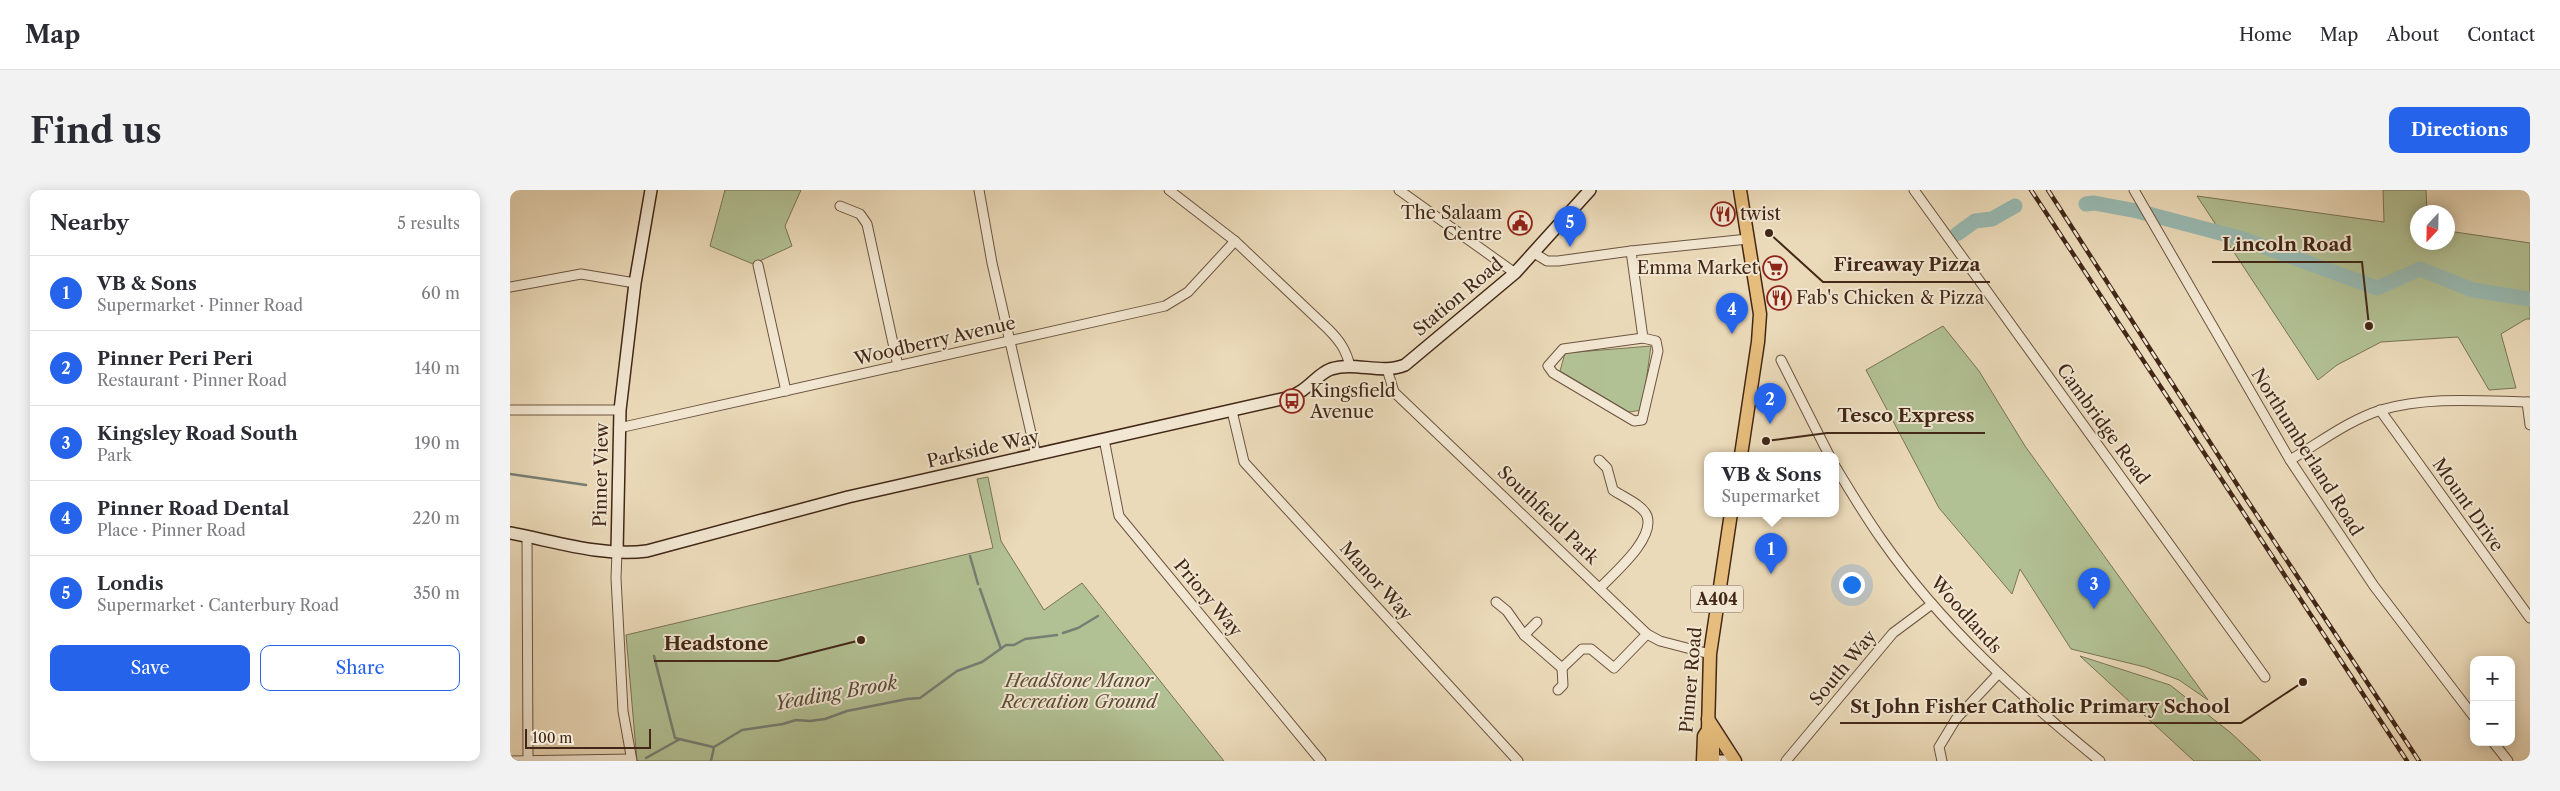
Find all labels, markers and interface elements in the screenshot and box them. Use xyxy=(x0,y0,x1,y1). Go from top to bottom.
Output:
text: Map xyxy=(25,20,80,49)
text: Home xyxy=(2239,24,2292,46)
text: Map xyxy=(2320,24,2358,46)
text: About xyxy=(2386,24,2439,46)
text: Contact xyxy=(2467,24,2535,46)
button: Directions xyxy=(2389,107,2530,153)
text: Find us xyxy=(30,109,162,152)
restaurant icon: twist xyxy=(1710,201,1736,227)
place label: The Salaam Centre xyxy=(1401,202,1502,245)
place label: twist xyxy=(1740,203,1781,225)
north arrow xyxy=(2410,205,2455,250)
pin: 5 xyxy=(1554,206,1586,247)
text: Nearby xyxy=(50,210,129,235)
public building icon: The Salaam Centre xyxy=(1507,210,1533,236)
text: 5 results xyxy=(397,213,460,233)
callout: Lincoln Road xyxy=(2212,228,2362,262)
text: Lincoln Road xyxy=(2222,233,2352,256)
callout: Fireaway Pizza xyxy=(1823,248,1990,282)
street label: Station Road xyxy=(1409,253,1507,341)
text: Fireaway Pizza xyxy=(1833,253,1982,276)
supermarket icon: Emma Market xyxy=(1762,255,1788,281)
place label: Emma Market xyxy=(1637,257,1759,279)
text: VB & Sons xyxy=(97,272,197,295)
text: 1 xyxy=(62,283,70,303)
text: 60 m xyxy=(421,283,460,303)
restaurant icon: Fab's Chicken & Pizza xyxy=(1766,285,1792,311)
place label: Fab's Chicken & Pizza xyxy=(1796,287,1985,309)
pin: 4 xyxy=(1716,293,1748,334)
text: Supermarket · Pinner Road xyxy=(97,295,303,315)
street label: Woodberry Avenue xyxy=(851,312,1018,370)
text: Pinner Peri Peri xyxy=(97,347,253,370)
text: 2 xyxy=(61,358,71,378)
text: 140 m xyxy=(415,358,460,378)
street label: Cambridge Road xyxy=(2052,359,2154,489)
street label: Northumberland Road xyxy=(2246,364,2368,540)
text: Restaurant · Pinner Road xyxy=(97,370,287,390)
place label: Kingsfield Avenue xyxy=(1309,380,1396,423)
pin: 2 xyxy=(1754,383,1786,424)
bus stop icon: Kingsfield Avenue xyxy=(1279,388,1305,414)
callout: Tesco Express xyxy=(1827,399,1985,433)
text: Tesco Express xyxy=(1837,404,1975,427)
street label: Pinner View xyxy=(589,421,613,527)
text: Kingsley Road South xyxy=(97,422,298,445)
street label: Parkside Way xyxy=(925,425,1042,473)
text: 3 xyxy=(61,433,71,453)
text: 190 m xyxy=(415,433,460,453)
text: Park xyxy=(97,445,132,465)
popup xyxy=(1704,452,1839,517)
street label: Mount Drive xyxy=(2428,454,2508,556)
street label: Southfield Park xyxy=(1493,461,1604,570)
text: VB & Sons xyxy=(1722,463,1821,486)
text: Supermarket xyxy=(1722,486,1820,506)
text: Pinner Road Dental xyxy=(97,497,289,520)
text: 4 xyxy=(61,508,71,528)
text: 220 m xyxy=(412,508,460,528)
text: Place · Pinner Road xyxy=(97,520,246,540)
pin: 1 xyxy=(1755,533,1787,574)
street label: Manor Way xyxy=(1335,537,1418,626)
street label: Priory Way xyxy=(1169,555,1247,642)
pin: 3 xyxy=(2078,568,2110,609)
street label: Woodlands xyxy=(1925,571,2006,658)
text: Londis xyxy=(97,572,164,595)
your location xyxy=(1839,572,1865,598)
text: 5 xyxy=(62,583,70,603)
text: 350 m xyxy=(413,583,460,603)
road number: A404 xyxy=(1691,586,1743,612)
text: Supermarket · Canterbury Road xyxy=(97,595,339,615)
street label: South Way xyxy=(1805,625,1882,710)
street label: Pinner Road xyxy=(1675,626,1707,734)
callout: Headstone xyxy=(654,627,778,661)
text: Headstone xyxy=(664,632,768,655)
button: Save xyxy=(50,645,250,691)
button: Share xyxy=(260,645,460,691)
map controls xyxy=(2470,656,2515,746)
button: + xyxy=(2470,656,2515,701)
park label: Headstone Manor Recreation Ground xyxy=(999,670,1159,713)
water label: Yeading Brook xyxy=(773,671,899,715)
callout: St John Fisher Catholic Primary School xyxy=(1840,689,2241,723)
text: St John Fisher Catholic Primary School xyxy=(1850,695,2230,718)
button: − xyxy=(2470,701,2515,746)
scale bar xyxy=(525,726,651,749)
text: 100 m xyxy=(532,729,572,747)

